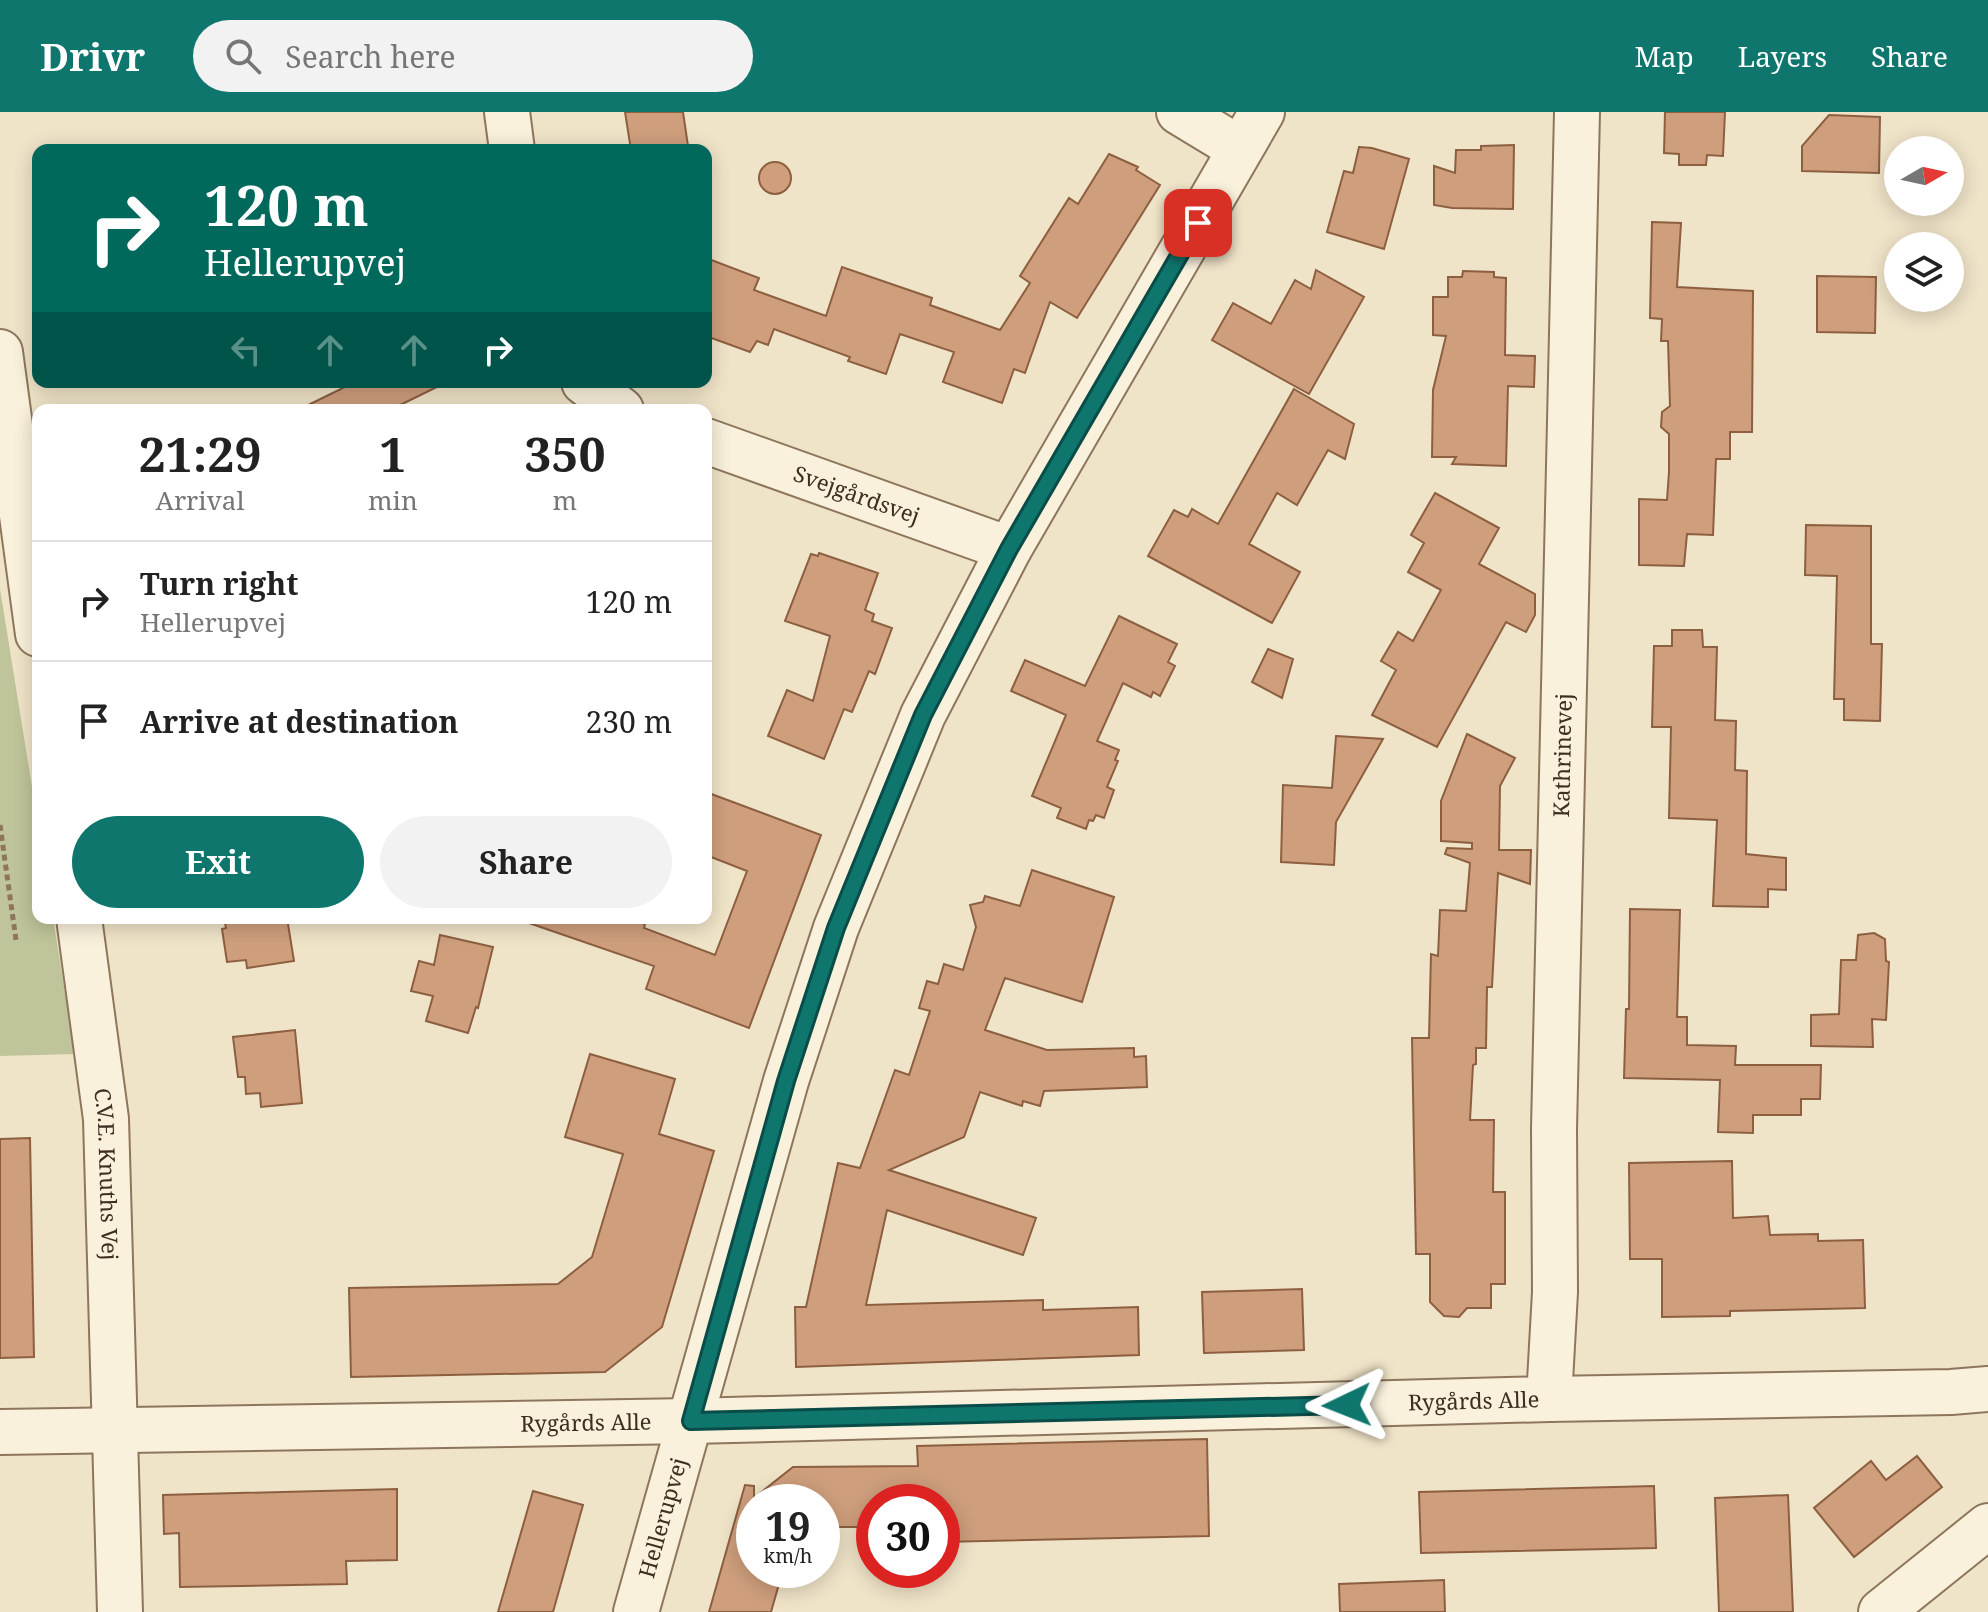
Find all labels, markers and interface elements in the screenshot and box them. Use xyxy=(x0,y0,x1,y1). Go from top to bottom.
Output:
search box xyxy=(193,20,753,92)
text: Drivr xyxy=(40,30,145,82)
icon: search xyxy=(221,34,265,78)
text: Search here xyxy=(285,36,456,77)
text: Map xyxy=(1635,37,1694,75)
text: Layers xyxy=(1738,37,1827,75)
text: Share xyxy=(1871,37,1948,75)
north arrow xyxy=(1884,136,1964,216)
map controls xyxy=(1884,136,1964,312)
text: 120 m xyxy=(204,166,369,242)
icon: right xyxy=(72,176,176,280)
pin xyxy=(1164,189,1232,257)
icon: arrive xyxy=(1176,201,1220,245)
button: layers xyxy=(1884,232,1964,312)
text: Hellerupvej xyxy=(204,238,406,287)
icon: left xyxy=(224,328,268,372)
icon: ahead xyxy=(308,328,352,372)
icon: ahead xyxy=(392,328,436,372)
icon: right xyxy=(476,328,520,372)
text: 21:29 xyxy=(138,421,262,486)
text: 1 xyxy=(379,421,406,486)
text: 350 xyxy=(524,421,606,486)
street label: Svejgårdsvej xyxy=(790,457,924,530)
text: Arrival xyxy=(156,482,244,518)
text: min xyxy=(368,482,418,518)
text: m xyxy=(553,482,577,518)
text: Turn right xyxy=(140,563,298,604)
icon: right xyxy=(72,579,116,623)
text: 120 m xyxy=(586,581,672,622)
text: Hellerupvej xyxy=(140,604,286,640)
street label: Kathrinevej xyxy=(1545,693,1578,818)
icon: arrive xyxy=(72,699,116,743)
text: Arrive at destination xyxy=(140,701,459,742)
text: 230 m xyxy=(586,701,672,742)
button: Exit xyxy=(72,816,364,908)
button: Share xyxy=(380,816,672,908)
street label: C.V.E. Knuths Vej xyxy=(88,1086,126,1261)
position arrow xyxy=(1305,1363,1389,1447)
street label: Rygårds Alle xyxy=(1408,1383,1540,1417)
street label: Rygårds Alle xyxy=(520,1406,652,1438)
street label: Hellerupvej xyxy=(630,1454,693,1581)
speed limit sign: 30 xyxy=(856,1484,960,1588)
text: 19 xyxy=(765,1498,811,1553)
text: km/h xyxy=(763,1542,813,1569)

